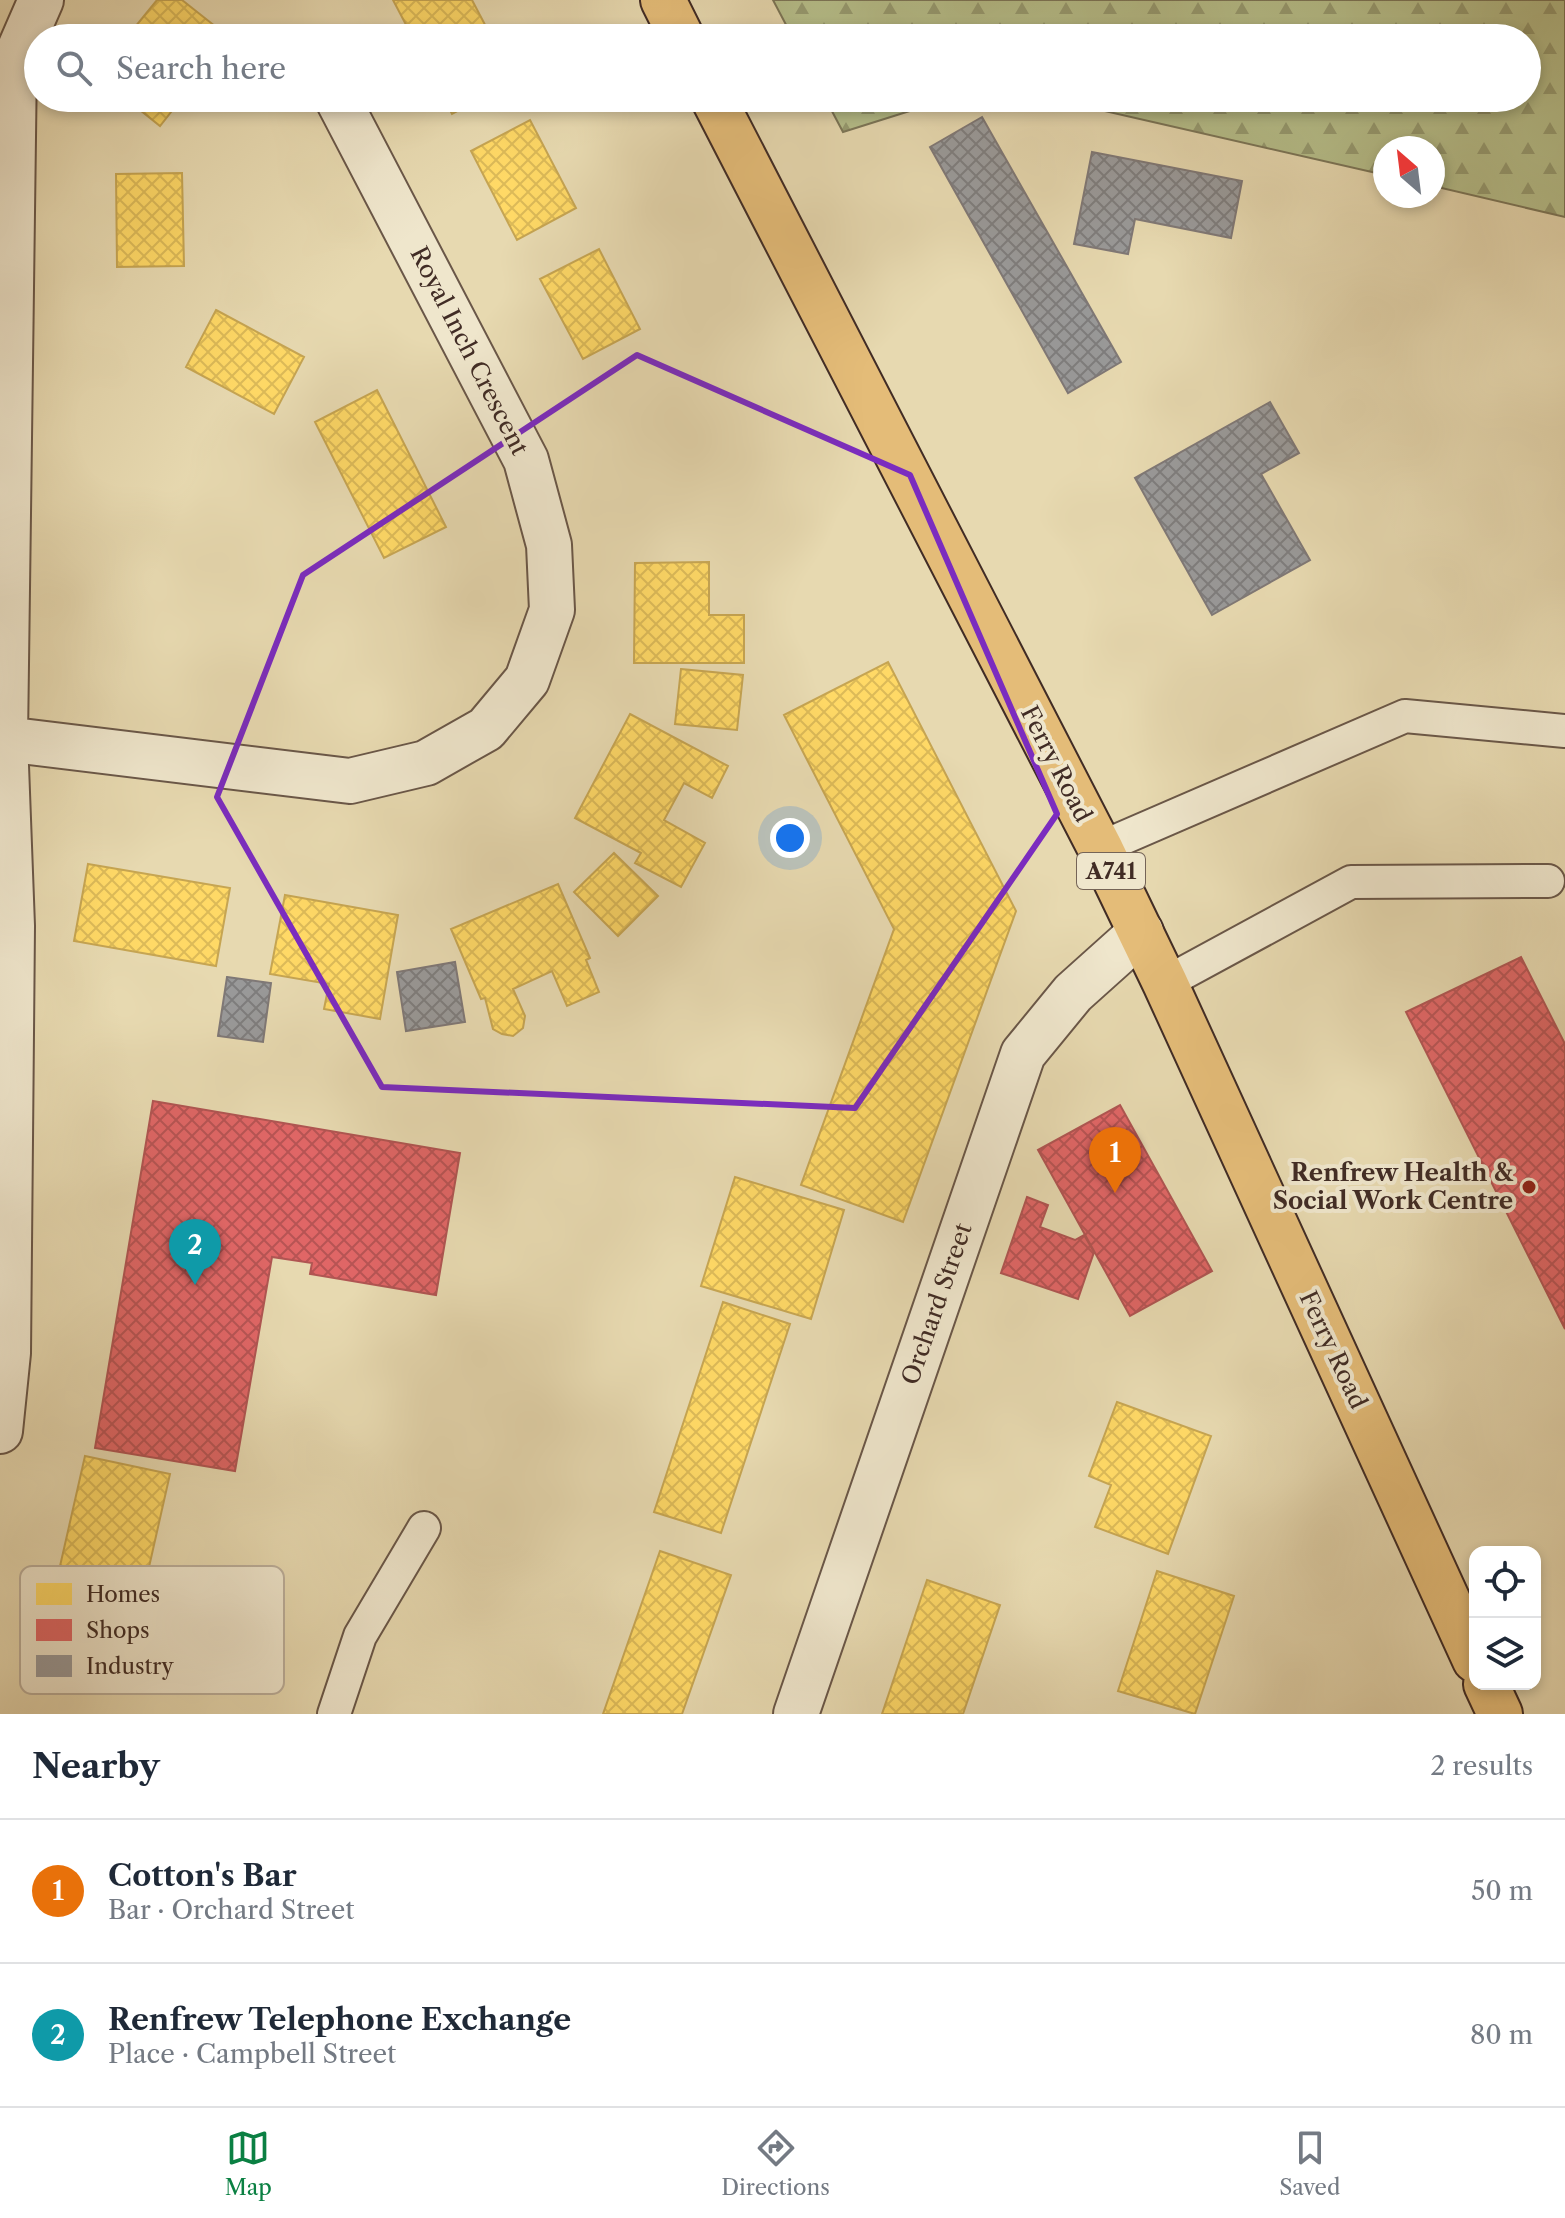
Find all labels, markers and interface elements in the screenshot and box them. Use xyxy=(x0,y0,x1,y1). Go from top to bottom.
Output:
search box xyxy=(24,24,1541,112)
icon: search xyxy=(52,46,96,90)
text: Search here xyxy=(116,50,286,87)
north arrow xyxy=(1373,136,1445,208)
street label: Royal Inch Crescent xyxy=(404,242,535,460)
street label: Ferry Road xyxy=(1015,701,1098,827)
your location xyxy=(770,818,810,858)
road number: A741 xyxy=(1077,853,1145,889)
pin: 1 xyxy=(1089,1127,1141,1193)
place label: Renfrew Health & Social Work Centre xyxy=(1273,1158,1513,1215)
marker: Renfrew Health & Social Work Centre xyxy=(1520,1178,1538,1196)
pin: 2 xyxy=(169,1219,221,1285)
street label: Orchard Street xyxy=(895,1219,978,1388)
street label: Ferry Road xyxy=(1294,1286,1374,1414)
map controls xyxy=(1469,1546,1541,1690)
button: locate xyxy=(1469,1546,1541,1618)
legend xyxy=(20,1566,284,1694)
text: Homes xyxy=(86,1581,160,1608)
text: Shops xyxy=(86,1617,150,1644)
button: layers xyxy=(1469,1618,1541,1690)
text: Industry xyxy=(86,1653,174,1680)
text: Nearby xyxy=(32,1745,160,1787)
text: 2 results xyxy=(1430,1750,1533,1782)
text: Cotton's Bar xyxy=(108,1857,297,1894)
text: 1 xyxy=(52,1875,64,1907)
text: 50 m xyxy=(1471,1875,1533,1907)
text: Bar · Orchard Street xyxy=(108,1894,354,1926)
text: Renfrew Telephone Exchange xyxy=(108,2001,571,2038)
text: 2 xyxy=(50,2019,66,2051)
text: 80 m xyxy=(1470,2019,1533,2051)
text: Place · Campbell Street xyxy=(108,2038,396,2070)
tab: Map xyxy=(225,2126,272,2201)
tab: Directions xyxy=(721,2126,830,2201)
tab: Saved xyxy=(1279,2126,1340,2201)

